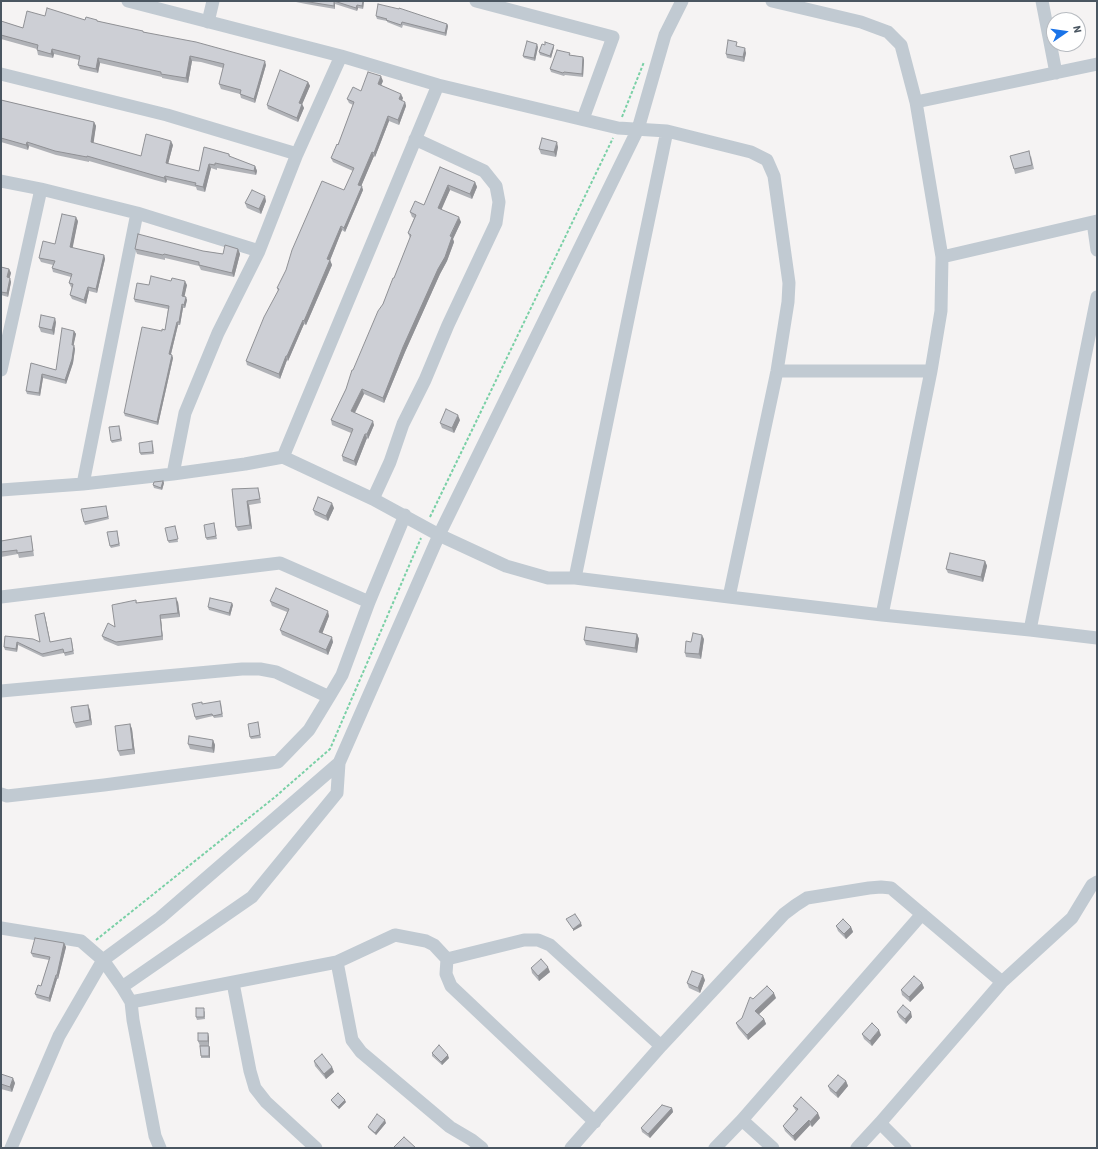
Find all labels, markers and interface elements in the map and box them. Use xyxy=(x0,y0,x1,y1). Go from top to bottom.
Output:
north arrow xyxy=(1046,12,1086,52)
text: N xyxy=(1069,24,1085,35)

